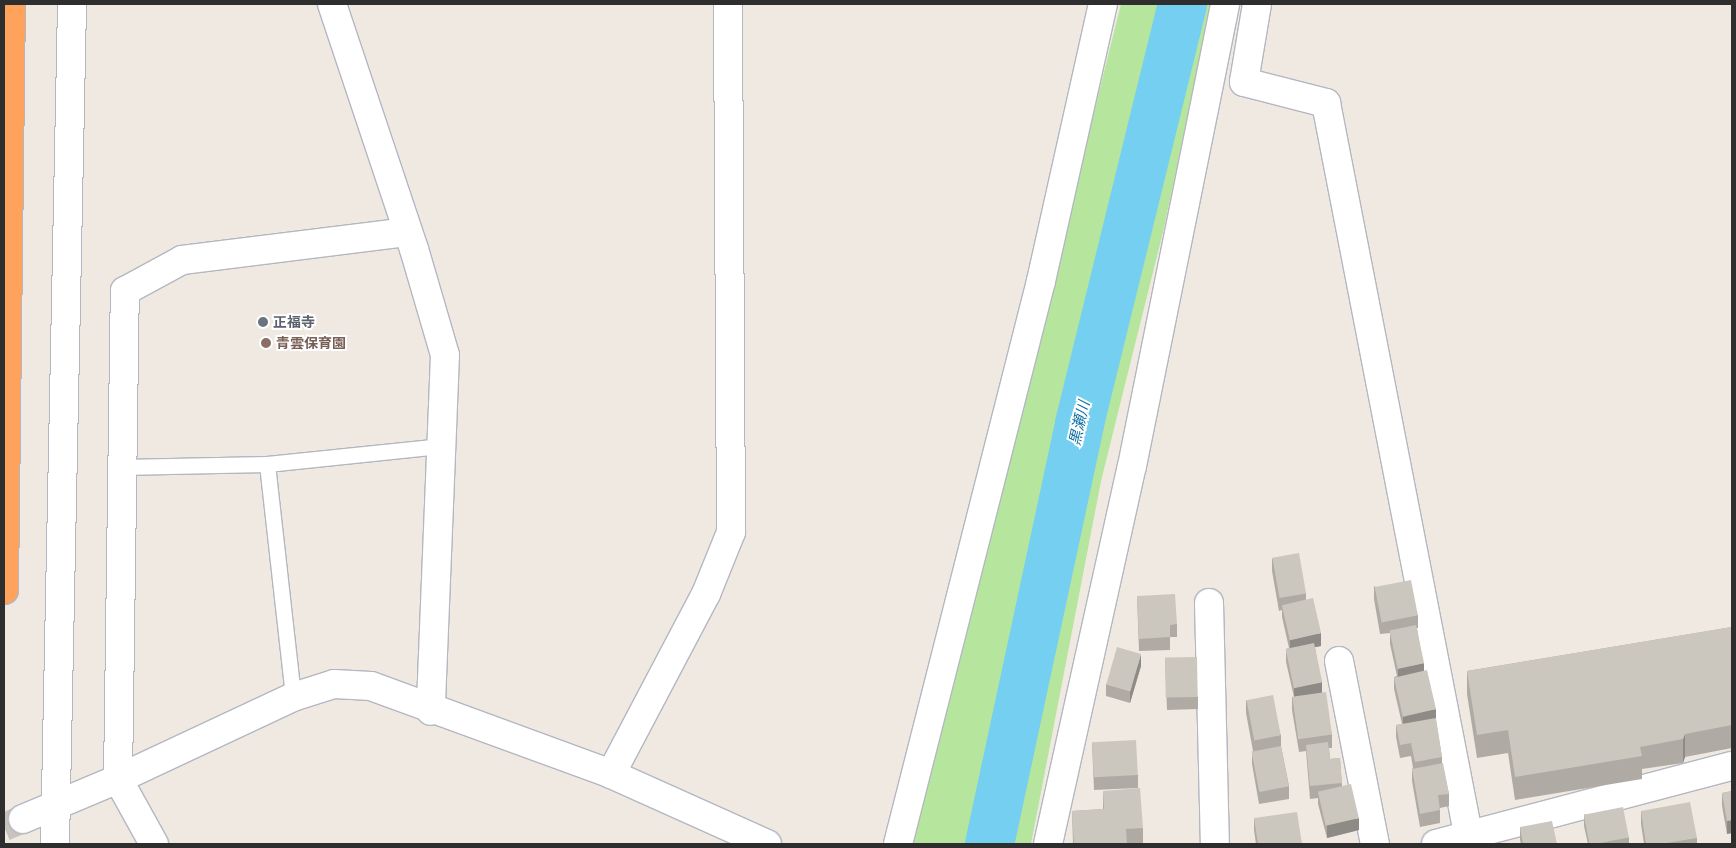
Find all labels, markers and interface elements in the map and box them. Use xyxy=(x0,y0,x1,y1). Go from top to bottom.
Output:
place label: 正福寺 xyxy=(273,314,315,330)
marker: 正福寺 xyxy=(257,316,269,328)
place label: 青雲保育園 xyxy=(276,335,346,351)
marker: 青雲保育園 xyxy=(260,337,272,349)
water label: 黒瀬川 xyxy=(1065,399,1093,447)

